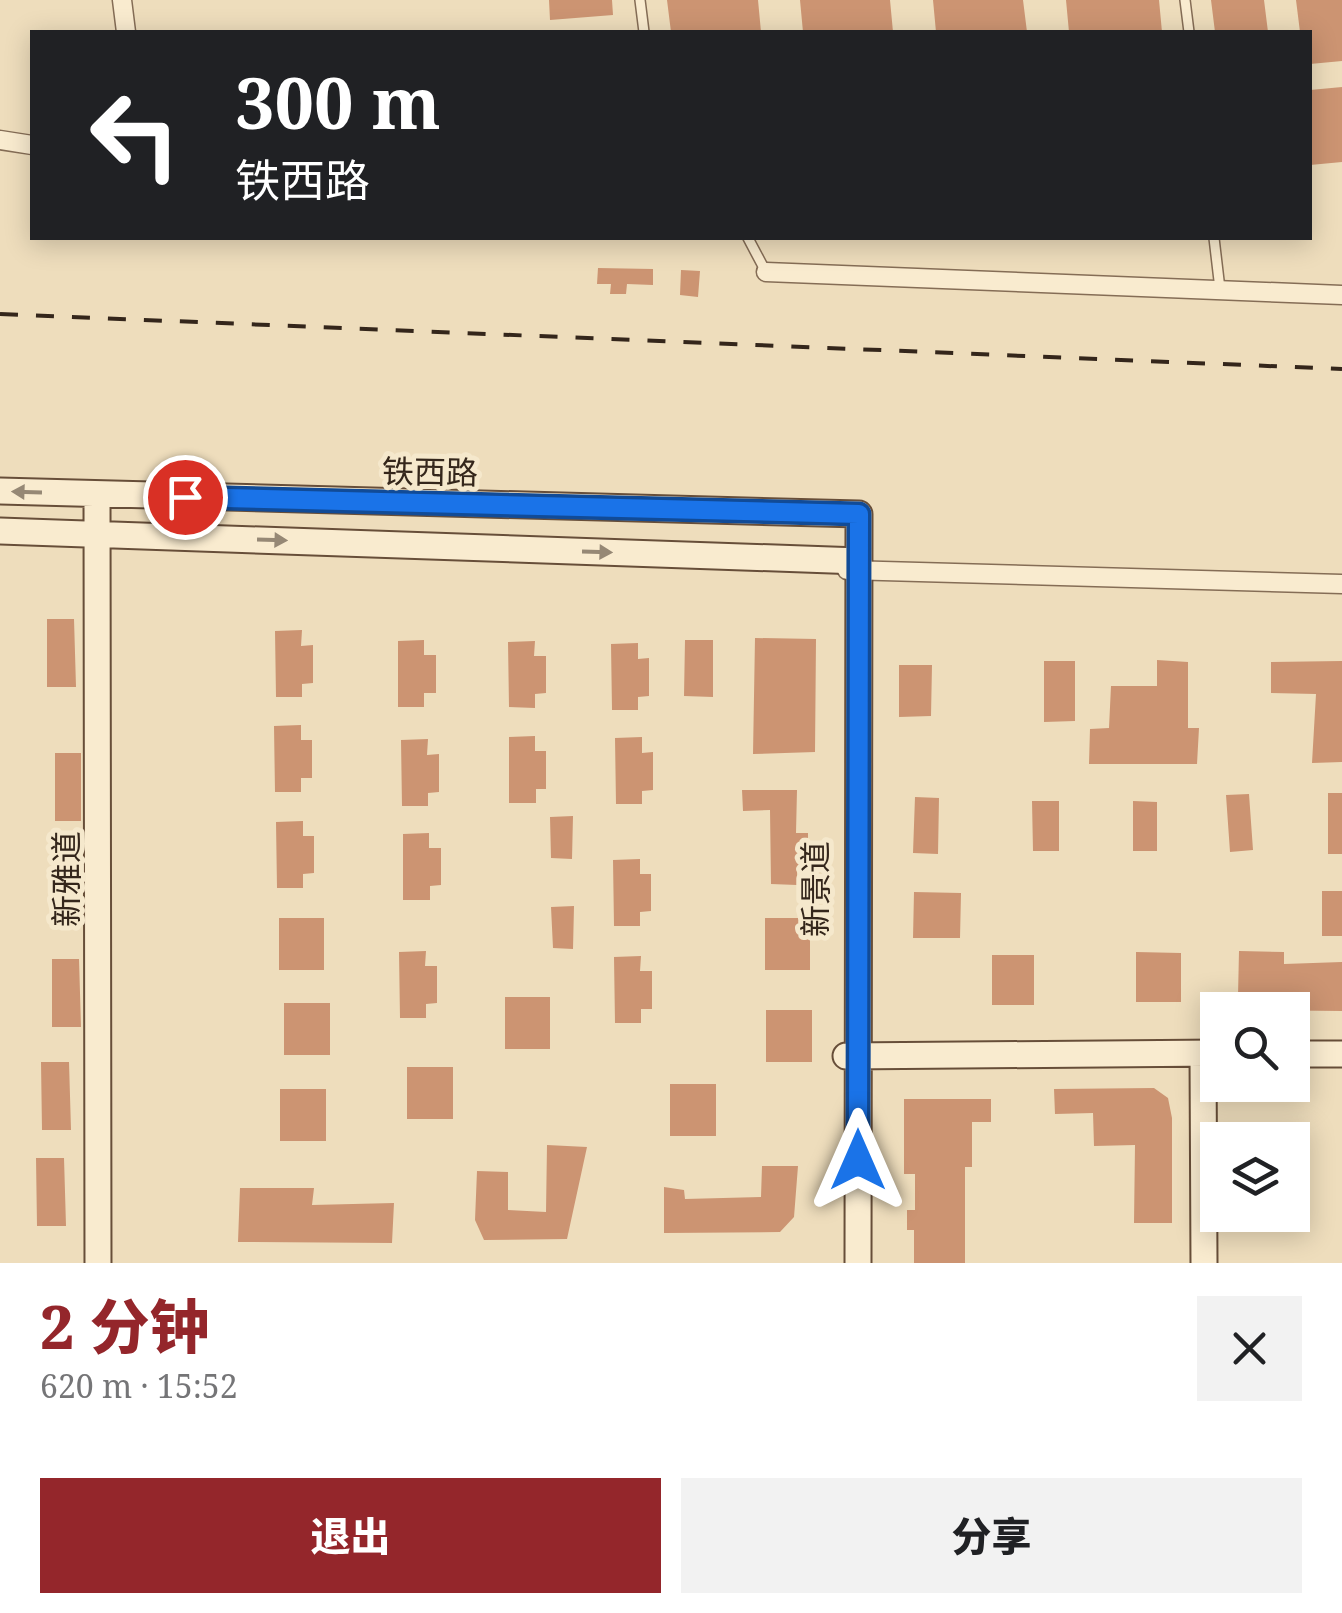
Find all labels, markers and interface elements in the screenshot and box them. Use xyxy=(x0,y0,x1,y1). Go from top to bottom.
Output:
text: 300 m xyxy=(235,54,441,150)
icon: left xyxy=(70,70,200,200)
text: 铁西路 xyxy=(235,149,370,210)
street label: 铁西路 xyxy=(382,449,478,493)
pin xyxy=(143,455,228,540)
icon: arrive xyxy=(158,470,213,525)
one-way arrow xyxy=(10,484,42,500)
one-way arrow xyxy=(257,533,289,549)
one-way arrow xyxy=(582,544,614,560)
street label: 新雅道 xyxy=(44,831,87,927)
street label: 新景道 xyxy=(793,841,836,937)
map controls xyxy=(1200,992,1310,1232)
button: search xyxy=(1200,992,1310,1102)
position arrow xyxy=(806,1108,910,1212)
button: layers xyxy=(1200,1122,1310,1232)
text: 2 分钟 xyxy=(40,1285,210,1367)
button: close xyxy=(1197,1296,1302,1401)
text: 620 m · 15:52 xyxy=(40,1364,238,1407)
button: 退出 xyxy=(40,1478,661,1593)
button: 分享 xyxy=(681,1478,1302,1593)

